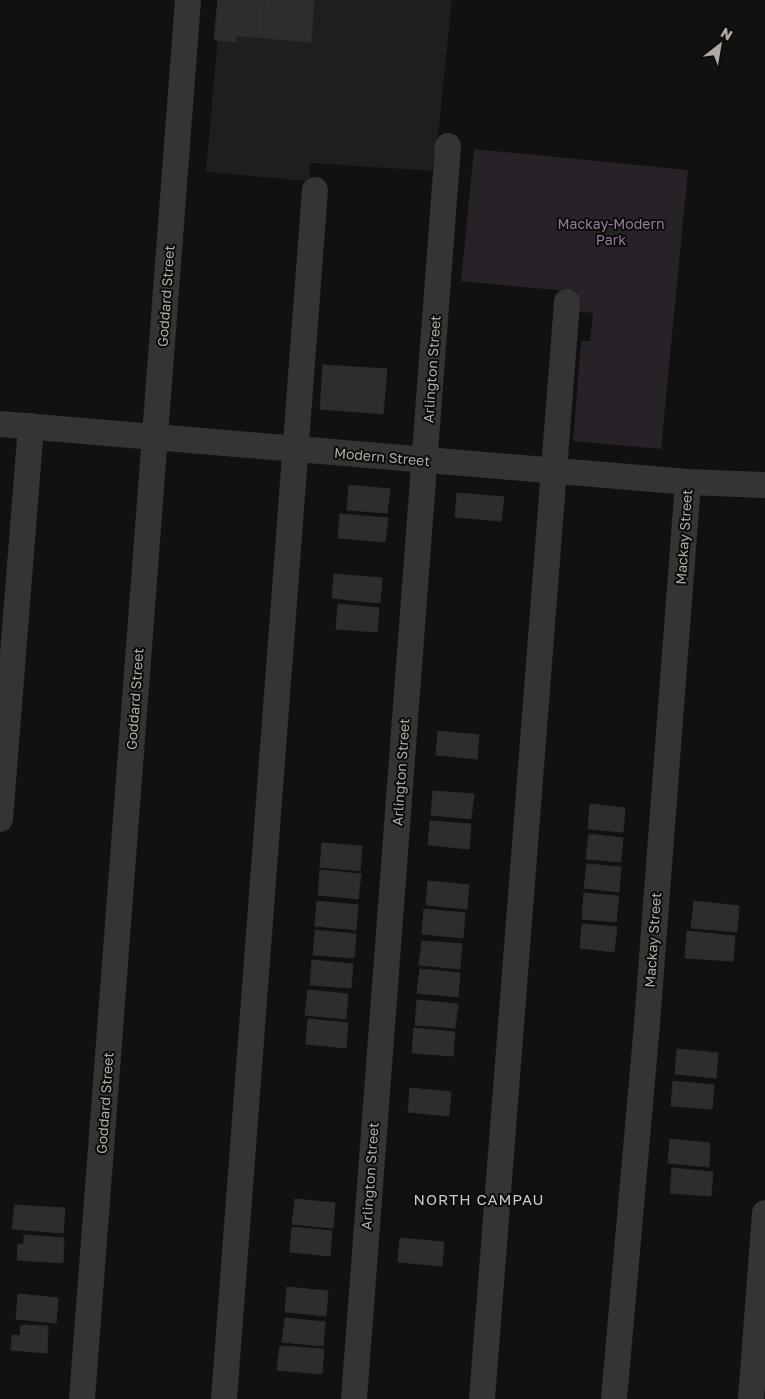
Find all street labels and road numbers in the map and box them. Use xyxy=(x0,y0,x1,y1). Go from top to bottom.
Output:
street label: Goddard Street xyxy=(153,244,178,348)
street label: Arlington Street xyxy=(419,315,444,423)
street label: Modern Street xyxy=(333,444,431,469)
street label: Mackay Street xyxy=(672,489,695,585)
street label: Goddard Street xyxy=(122,647,147,751)
street label: Arlington Street xyxy=(388,718,413,826)
street label: Mackay Street xyxy=(641,892,664,988)
street label: Goddard Street xyxy=(92,1051,117,1155)
street label: Arlington Street xyxy=(357,1122,382,1230)

